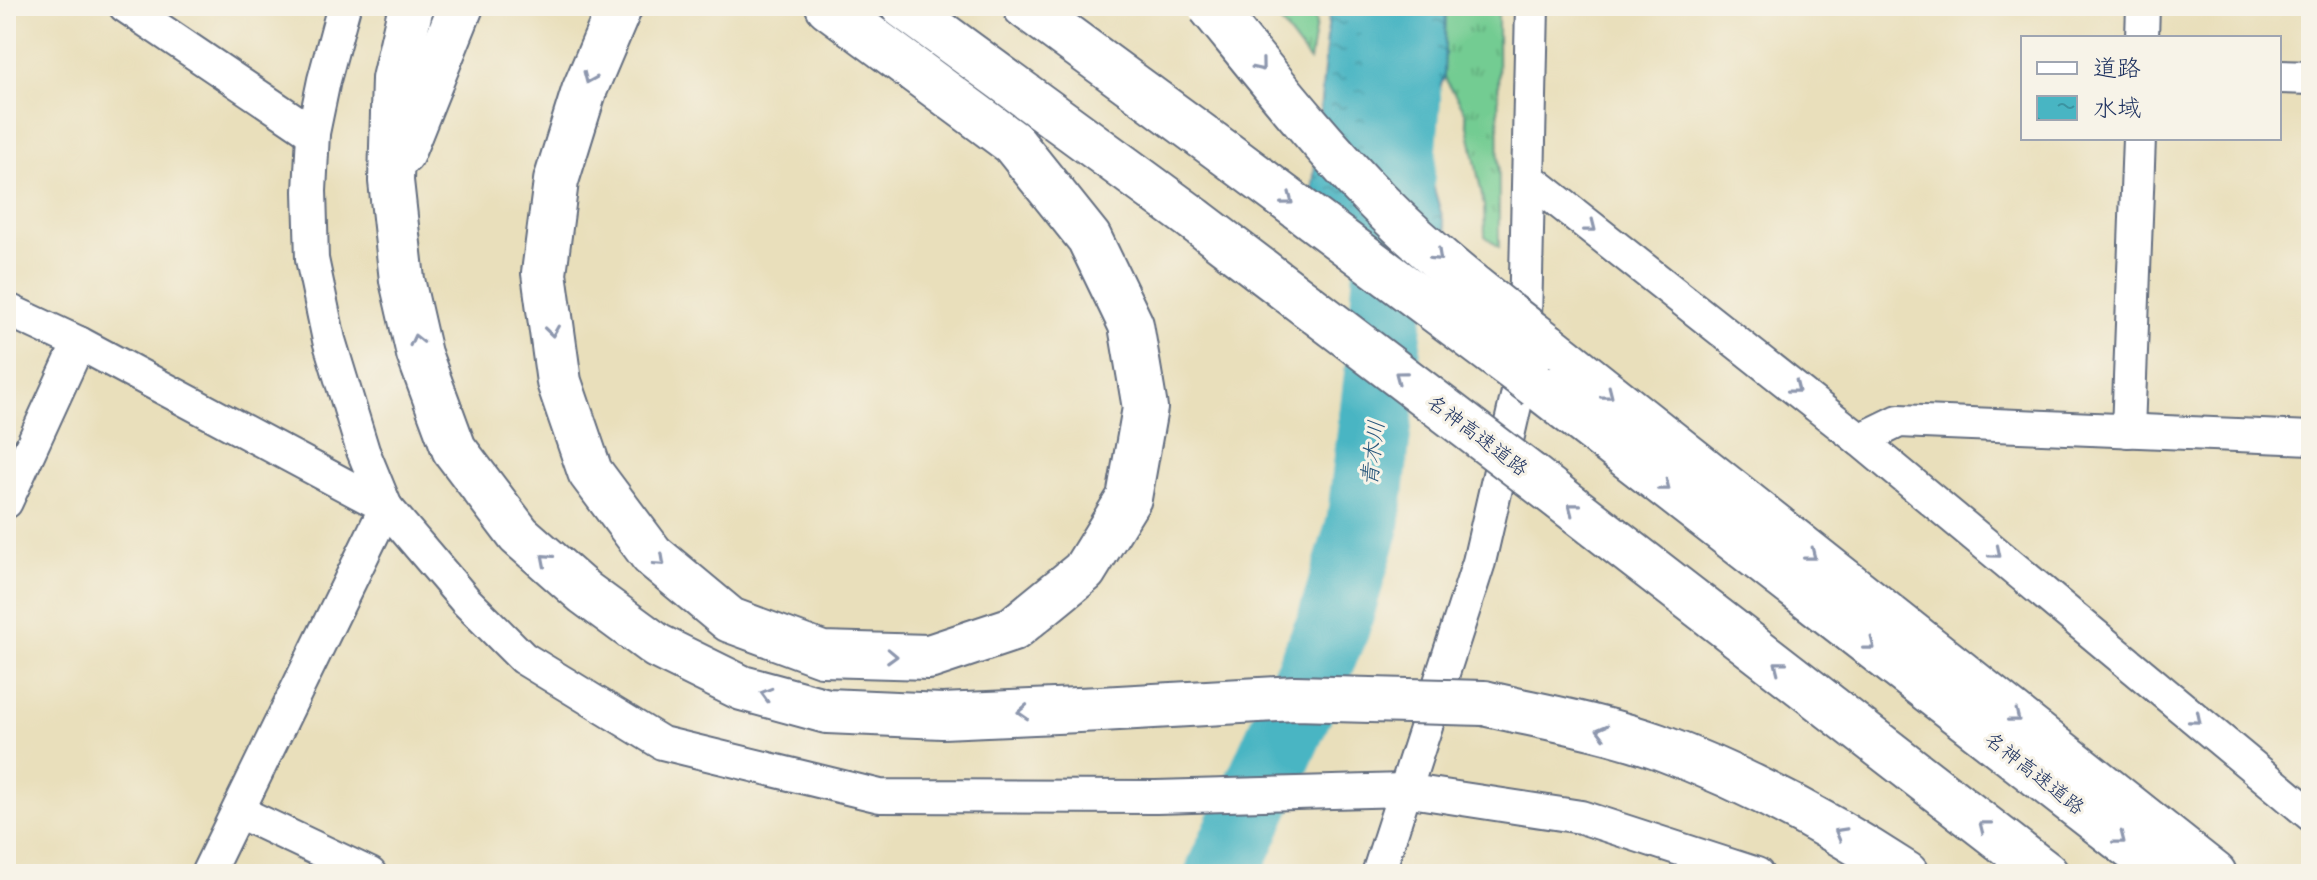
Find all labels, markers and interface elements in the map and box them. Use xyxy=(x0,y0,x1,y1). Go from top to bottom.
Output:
legend xyxy=(2021,36,2281,140)
text: 道路 xyxy=(2093,54,2141,83)
one-way arrow xyxy=(1250,57,1264,72)
one-way arrow xyxy=(583,70,599,84)
text: 水域 xyxy=(2093,94,2141,123)
one-way arrow xyxy=(1279,191,1294,205)
one-way arrow xyxy=(1582,217,1596,232)
one-way arrow xyxy=(1428,246,1442,261)
one-way arrow xyxy=(543,324,560,338)
one-way arrow xyxy=(408,333,425,347)
one-way arrow xyxy=(1394,371,1409,385)
one-way arrow xyxy=(1786,379,1801,393)
one-way arrow xyxy=(1599,384,1614,398)
street label: 名神高速道路 xyxy=(1422,389,1533,481)
water label: 青木川 xyxy=(1355,419,1391,488)
one-way arrow xyxy=(1656,476,1671,490)
one-way arrow xyxy=(1567,503,1582,517)
one-way arrow xyxy=(1987,543,2001,558)
one-way arrow xyxy=(1802,546,1817,560)
one-way arrow xyxy=(651,551,666,566)
one-way arrow xyxy=(541,554,556,569)
one-way arrow xyxy=(1861,635,1876,649)
one-way arrow xyxy=(886,648,899,665)
one-way arrow xyxy=(1773,662,1788,676)
one-way arrow xyxy=(759,687,773,703)
one-way arrow xyxy=(1016,704,1029,721)
one-way arrow xyxy=(2006,707,2021,721)
one-way arrow xyxy=(2187,709,2201,724)
one-way arrow xyxy=(1595,724,1609,741)
street label: 名神高速道路 xyxy=(1980,727,2090,820)
one-way arrow xyxy=(1978,821,1993,835)
one-way arrow xyxy=(1834,828,1848,843)
one-way arrow xyxy=(2111,829,2126,843)

